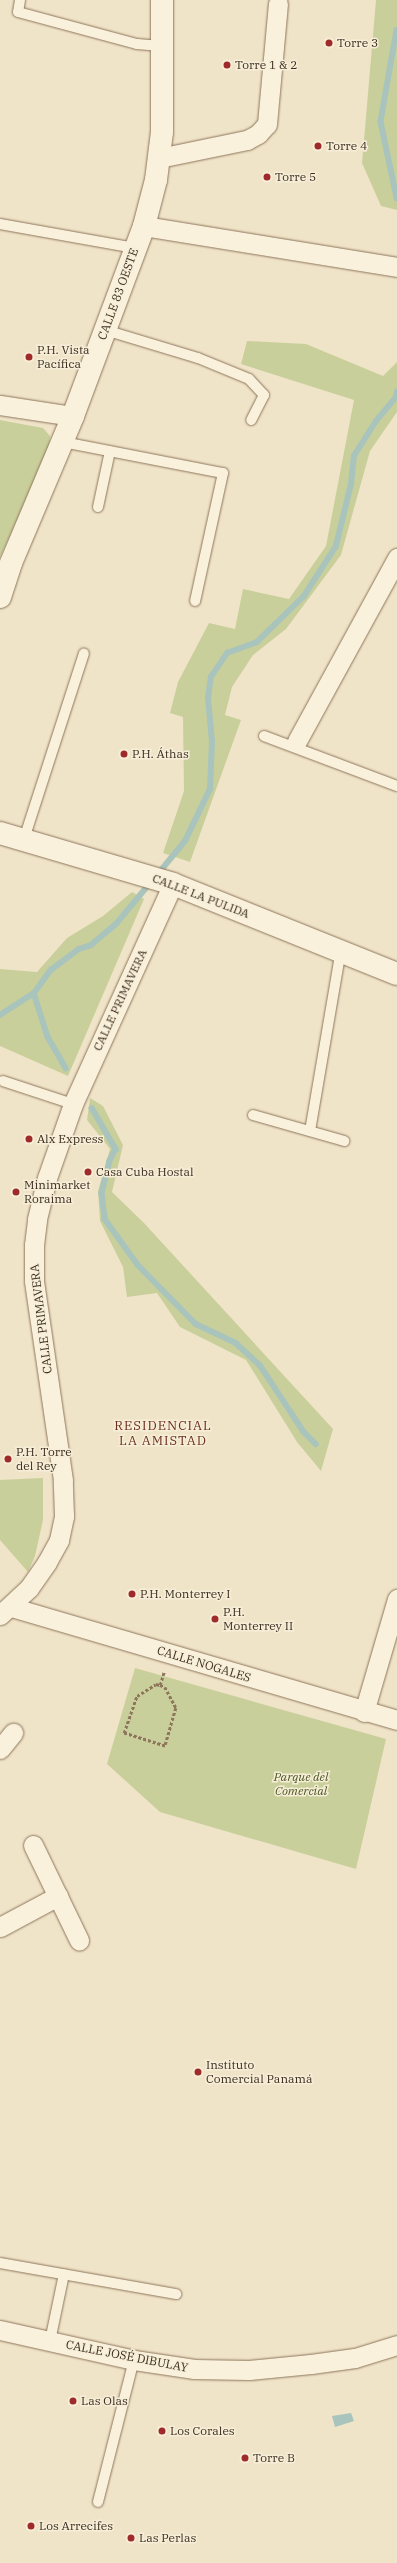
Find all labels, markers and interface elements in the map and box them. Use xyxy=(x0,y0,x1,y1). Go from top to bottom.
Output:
place label: Torre 3 xyxy=(337,36,378,50)
marker: Torre 3 xyxy=(324,38,334,48)
place label: Torre 1 & 2 xyxy=(235,58,297,72)
marker: Torre 1 & 2 xyxy=(222,60,232,70)
place label: Torre 4 xyxy=(326,139,367,153)
marker: Torre 4 xyxy=(313,141,323,151)
place label: Torre 5 xyxy=(275,170,316,184)
marker: Torre 5 xyxy=(262,172,272,182)
street label: CALLE 83 OESTE xyxy=(95,246,141,342)
place label: P.H. Vista Pacífica xyxy=(37,343,90,371)
marker: P.H. Vista Pacífica xyxy=(24,352,34,362)
place label: P.H. Áthas xyxy=(132,747,189,761)
marker: P.H. Áthas xyxy=(119,749,129,759)
street label: CALLE LA PULIDA xyxy=(150,871,252,921)
street label: CALLE PRIMAVERA xyxy=(90,947,150,1053)
place label: Alx Express xyxy=(37,1132,103,1146)
marker: Alx Express xyxy=(24,1134,34,1144)
place label: Casa Cuba Hostal xyxy=(96,1165,194,1179)
marker: Casa Cuba Hostal xyxy=(83,1167,93,1177)
place label: Minimarket Roraima xyxy=(24,1178,90,1206)
marker: Minimarket Roraima xyxy=(11,1187,21,1197)
street label: CALLE PRIMAVERA xyxy=(27,1263,55,1375)
district label: RESIDENCIAL LA AMISTAD xyxy=(114,1419,212,1450)
place label: P.H. Torre del Rey xyxy=(16,1445,72,1473)
marker: P.H. Torre del Rey xyxy=(3,1454,13,1464)
place label: P.H. Monterrey I xyxy=(140,1587,231,1601)
marker: P.H. Monterrey I xyxy=(127,1589,137,1599)
place label: P.H. Monterrey II xyxy=(223,1605,293,1633)
marker: P.H. Monterrey II xyxy=(210,1614,220,1624)
street label: CALLE NOGALES xyxy=(155,1643,253,1685)
park label: Parque del Comercial xyxy=(274,1770,328,1798)
place label: Instituto Comercial Panamá xyxy=(206,2058,313,2086)
marker: Instituto Comercial Panamá xyxy=(193,2067,203,2077)
street label: CALLE JOSÉ DIBULAY xyxy=(65,2337,189,2375)
place label: Las Olas xyxy=(81,2394,128,2408)
marker: Las Olas xyxy=(68,2396,78,2406)
place label: Los Corales xyxy=(170,2424,235,2438)
marker: Los Corales xyxy=(157,2426,167,2436)
place label: Torre B xyxy=(253,2451,295,2465)
marker: Torre B xyxy=(240,2453,250,2463)
place label: Los Arrecifes xyxy=(39,2519,113,2533)
marker: Los Arrecifes xyxy=(26,2521,36,2531)
place label: Las Perlas xyxy=(139,2531,196,2545)
marker: Las Perlas xyxy=(126,2533,136,2543)

